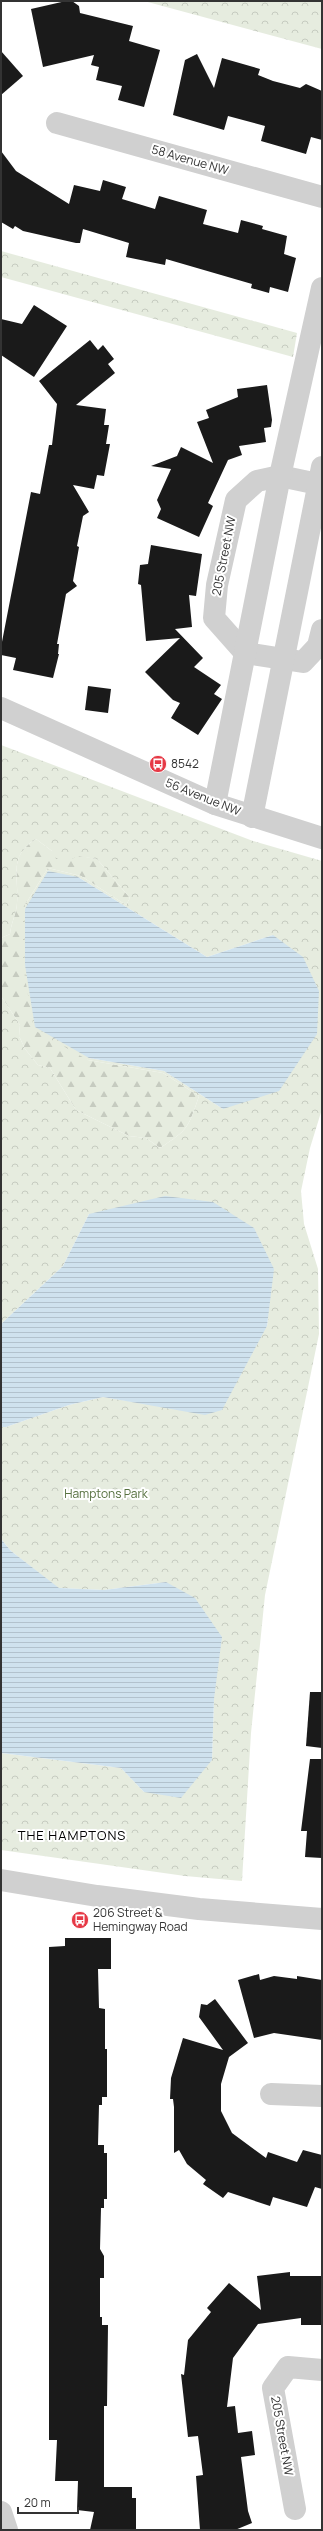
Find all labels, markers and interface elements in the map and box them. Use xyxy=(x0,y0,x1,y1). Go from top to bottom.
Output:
street label: 58 Avenue NW xyxy=(150,140,231,179)
street label: 205 Street NW xyxy=(207,514,240,597)
bus stop icon: 8542 xyxy=(148,754,168,774)
place label: 8542 xyxy=(171,755,199,772)
street label: 56 Avenue NW xyxy=(163,774,244,820)
park label: Hamptons Park xyxy=(64,1485,149,1502)
district label: THE HAMPTONS xyxy=(18,1826,126,1844)
place label: 206 Street & Hemingway Road xyxy=(93,1904,188,1935)
bus stop icon: 206 Street & Hemingway Road xyxy=(70,1910,90,1930)
street label: 205 Street NW xyxy=(267,2395,298,2478)
scale bar xyxy=(18,2489,78,2515)
text: 20 m xyxy=(24,2494,51,2511)

